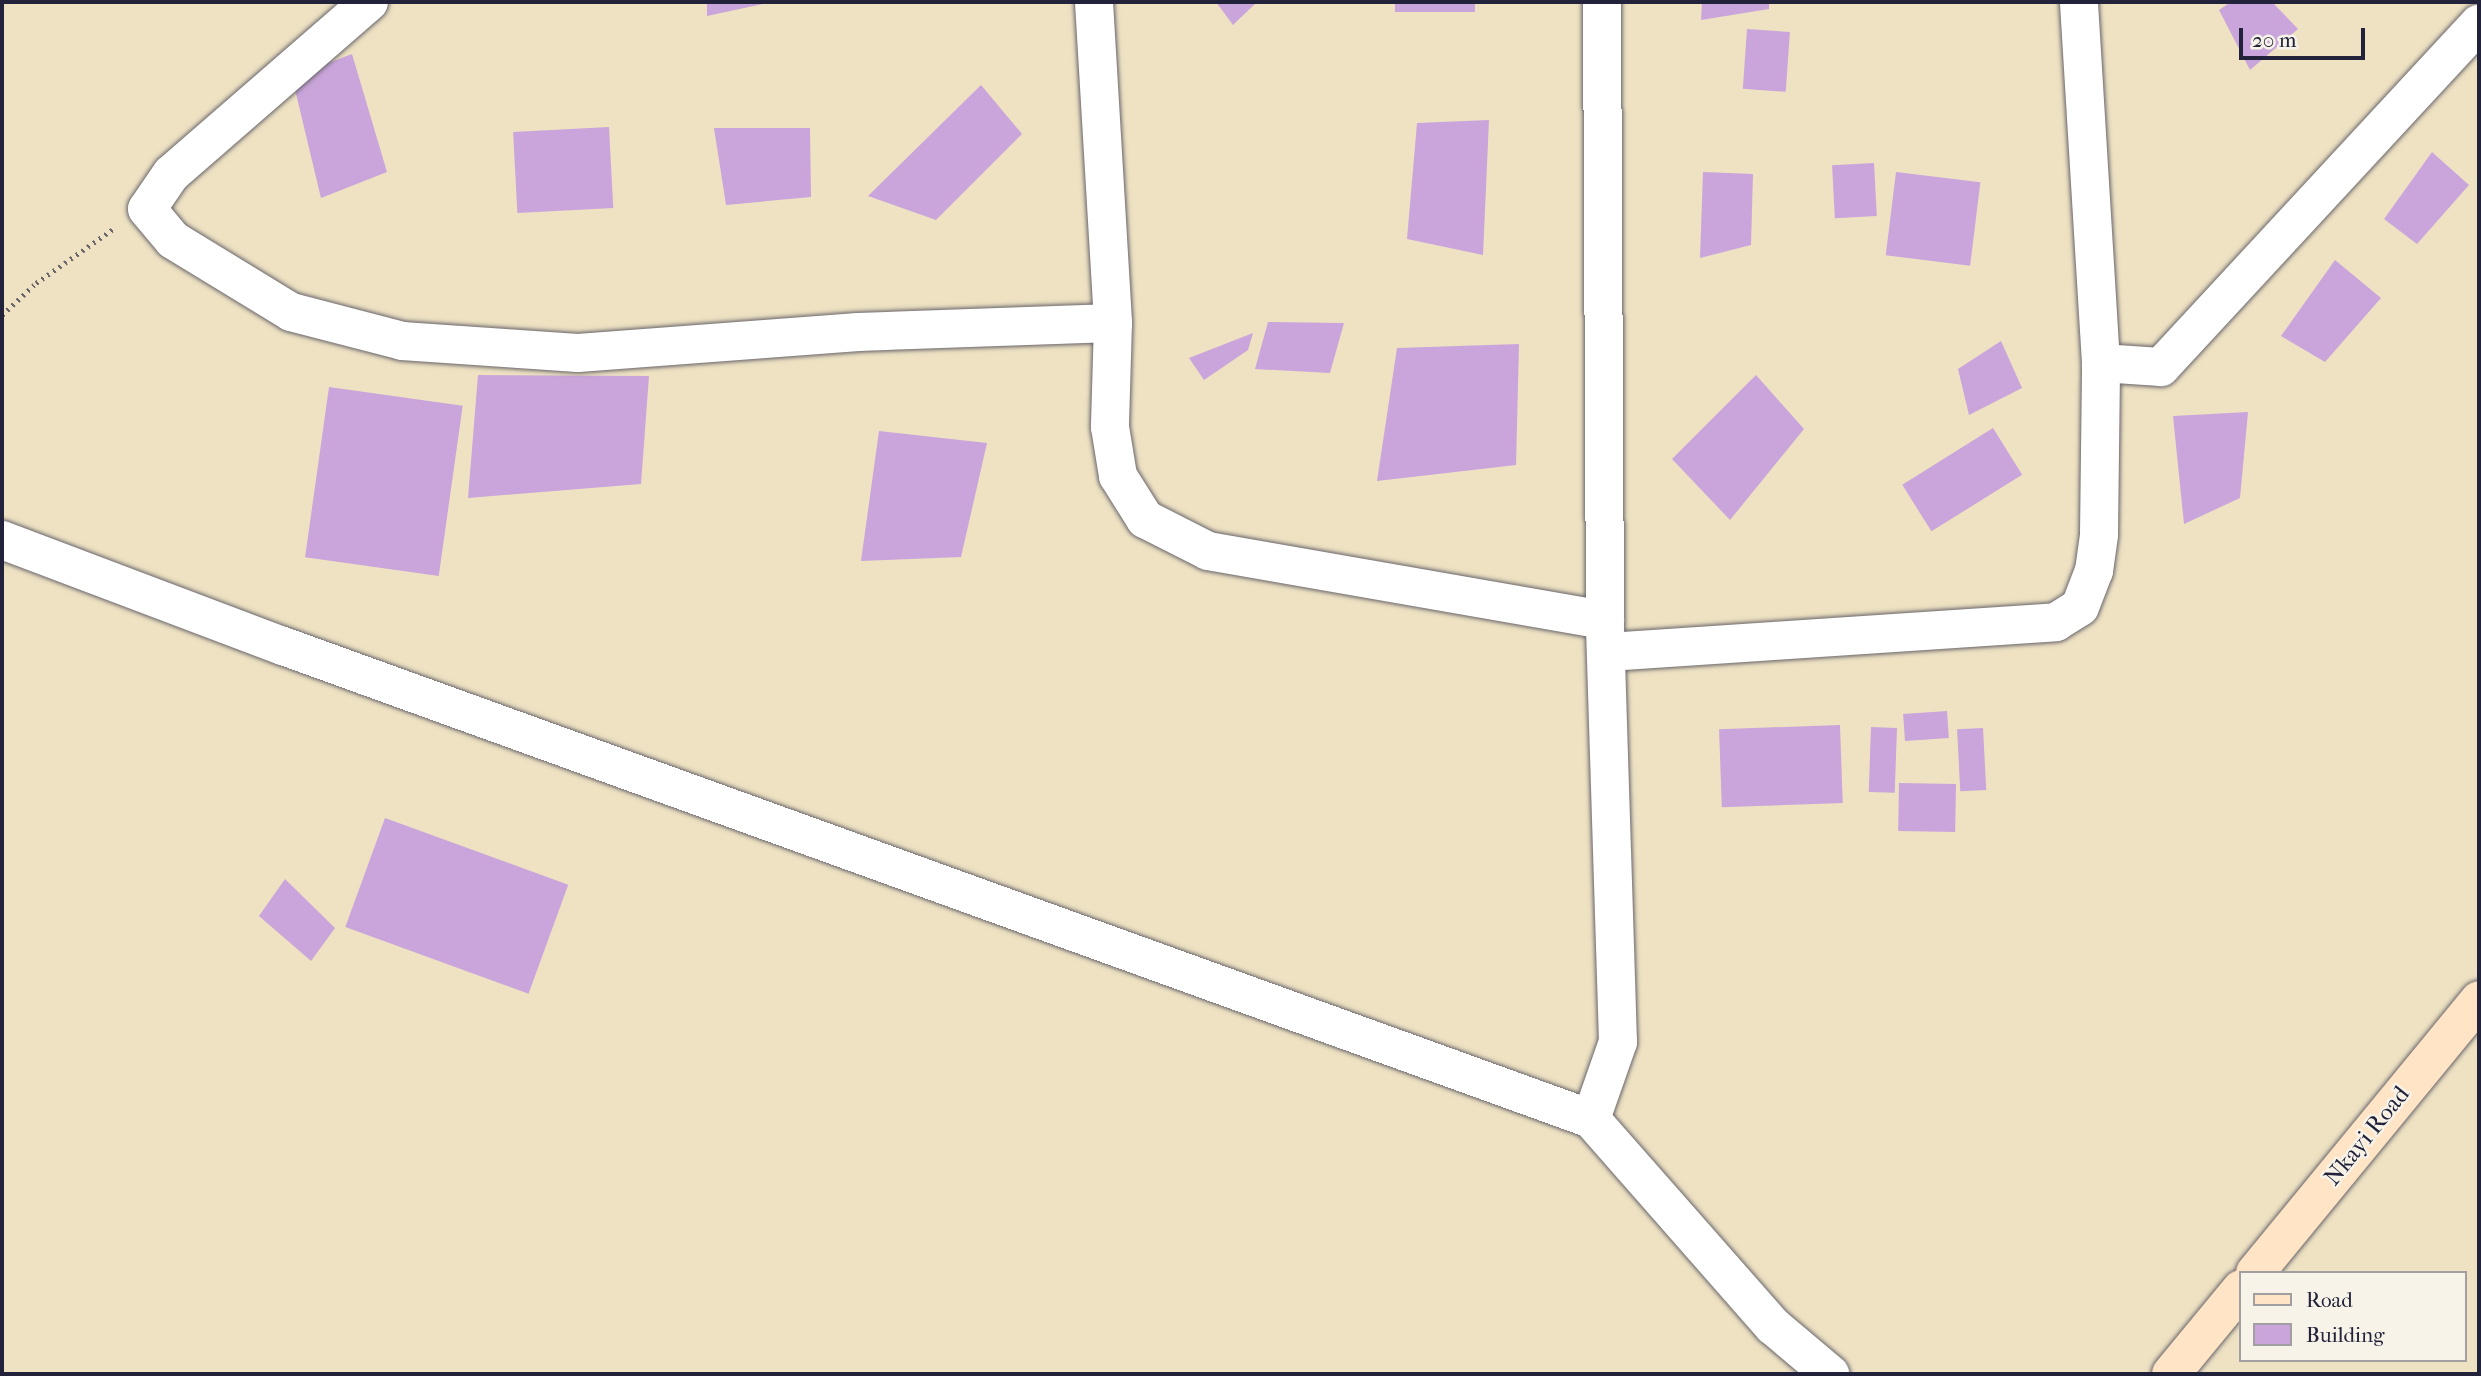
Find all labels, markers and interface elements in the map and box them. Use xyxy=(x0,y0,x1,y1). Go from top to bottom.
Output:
scale bar xyxy=(2243,14,2369,58)
text: 20 m xyxy=(2252,28,2296,52)
street label: Nkayi Road xyxy=(2318,1080,2416,1192)
legend xyxy=(2240,1271,2467,1362)
text: Road xyxy=(2306,1288,2353,1312)
text: Building xyxy=(2306,1323,2384,1347)

